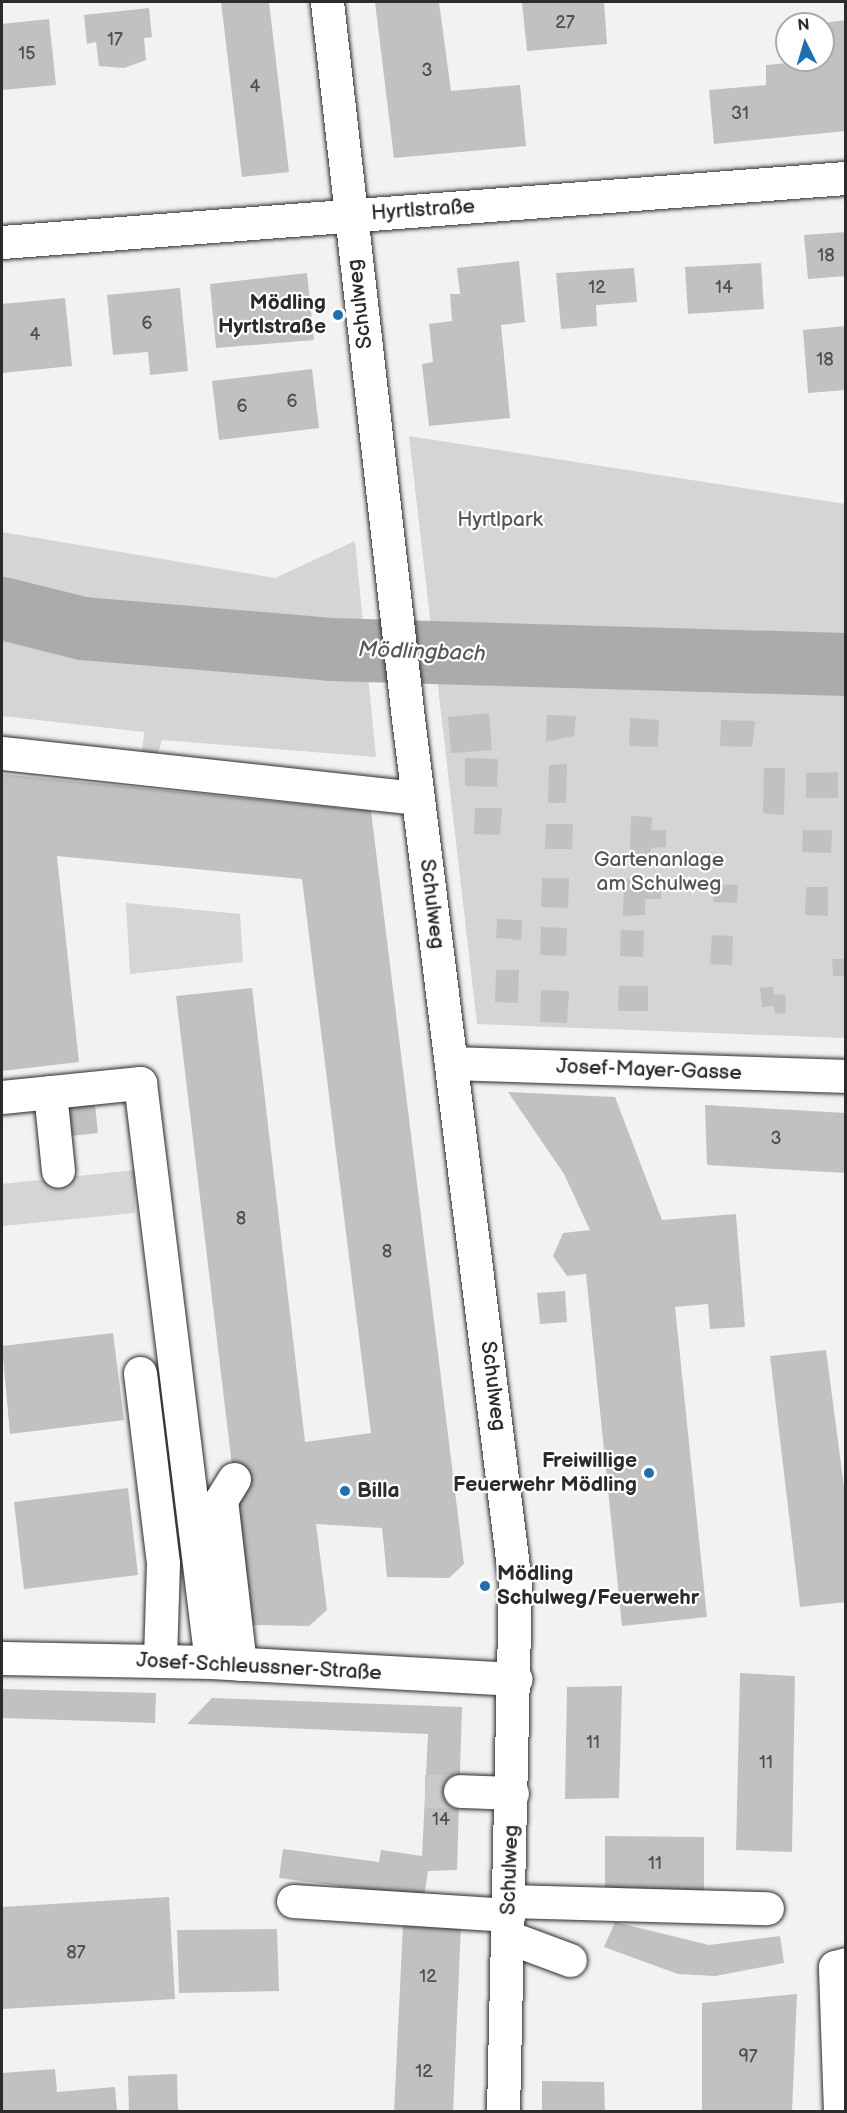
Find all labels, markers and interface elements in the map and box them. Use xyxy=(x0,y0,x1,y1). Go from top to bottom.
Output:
house number: 27 xyxy=(555,12,575,34)
north arrow xyxy=(775,12,835,72)
text: N xyxy=(797,16,810,36)
house number: 17 xyxy=(107,29,123,51)
house number: 15 xyxy=(18,43,36,65)
house number: 3 xyxy=(421,60,433,82)
house number: 4 xyxy=(250,76,260,98)
house number: 31 xyxy=(731,103,749,125)
street label: Hyrtlstraße xyxy=(370,194,476,226)
house number: 18 xyxy=(817,245,835,267)
street label: Schulweg xyxy=(342,258,378,350)
house number: 12 xyxy=(588,277,606,299)
house number: 14 xyxy=(715,277,733,299)
place label: Mödling Hyrtlstraße xyxy=(218,290,326,340)
marker: Mödling Hyrtlstraße xyxy=(331,308,345,322)
house number: 6 xyxy=(142,313,152,335)
house number: 4 xyxy=(30,324,40,346)
house number: 18 xyxy=(816,349,834,371)
house number: 6 xyxy=(287,391,297,413)
house number: 6 xyxy=(237,396,247,418)
park label: Hyrtlpark xyxy=(457,507,543,533)
water label: Mödlingbach xyxy=(358,637,486,667)
park label: Gartenanlage am Schulweg xyxy=(594,847,724,897)
street label: Schulweg xyxy=(414,858,450,950)
street label: Josef-Mayer-Gasse xyxy=(556,1054,742,1086)
house number: 3 xyxy=(770,1128,782,1150)
house number: 8 xyxy=(236,1208,246,1230)
house number: 8 xyxy=(382,1241,392,1263)
street label: Schulweg xyxy=(475,1340,511,1432)
place label: Freiwillige Feuerwehr Mödling xyxy=(453,1448,637,1498)
marker: Freiwillige Feuerwehr Mödling xyxy=(642,1466,656,1480)
place label: Billa xyxy=(357,1478,400,1504)
marker: Billa xyxy=(338,1484,352,1498)
place label: Mödling Schulweg/Feuerwehr xyxy=(497,1561,699,1611)
marker: Mödling Schulweg/Feuerwehr xyxy=(478,1579,492,1593)
street label: Josef-Schleussner-Straße xyxy=(136,1648,382,1686)
house number: 11 xyxy=(586,1732,600,1754)
house number: 11 xyxy=(759,1752,773,1774)
house number: 14 xyxy=(432,1809,450,1831)
street label: Schulweg xyxy=(496,1824,524,1916)
house number: 11 xyxy=(648,1853,662,1875)
house number: 87 xyxy=(66,1942,86,1964)
house number: 12 xyxy=(419,1966,437,1988)
house number: 97 xyxy=(738,2046,758,2068)
house number: 12 xyxy=(415,2061,433,2083)

